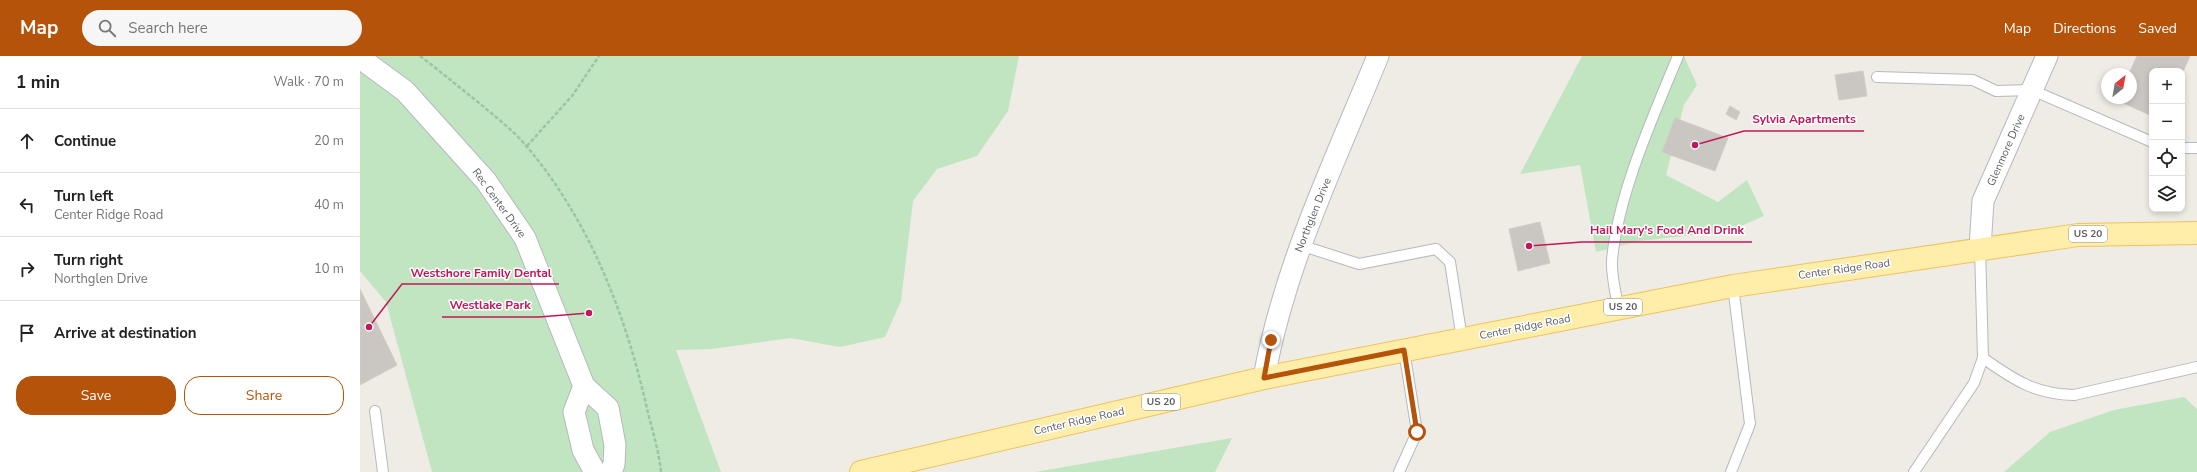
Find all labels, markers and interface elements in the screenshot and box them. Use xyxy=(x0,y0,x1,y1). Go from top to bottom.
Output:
search box xyxy=(82,10,362,46)
text: Map xyxy=(20,15,58,41)
icon: search xyxy=(96,17,118,39)
text: Search here xyxy=(128,18,208,38)
text: Map xyxy=(2004,19,2031,38)
text: Directions xyxy=(2053,19,2116,38)
text: Saved xyxy=(2138,19,2177,38)
north arrow xyxy=(2101,68,2137,104)
map controls xyxy=(2149,68,2185,212)
button: + xyxy=(2149,68,2185,104)
text: 1 min xyxy=(16,71,60,94)
text: Walk · 70 m xyxy=(273,73,344,91)
button: − xyxy=(2149,104,2185,140)
callout: Sylvia Apartments xyxy=(1744,107,1864,131)
text: Sylvia Apartments xyxy=(1752,111,1856,127)
street label: Glenmore Drive xyxy=(1983,111,2029,188)
icon: ahead xyxy=(16,130,38,152)
text: Continue xyxy=(54,131,116,151)
text: 20 m xyxy=(314,132,344,150)
button: locate xyxy=(2149,140,2185,176)
street label: Rec Center Drive xyxy=(469,165,529,241)
street label: Northglen Drive xyxy=(1291,175,1335,255)
button: layers xyxy=(2149,176,2185,212)
text: Turn left xyxy=(54,186,113,206)
icon: left xyxy=(16,194,38,216)
text: 40 m xyxy=(314,196,344,214)
text: Center Ridge Road xyxy=(54,206,163,224)
callout: Hail Mary's Food And Drink xyxy=(1582,218,1752,242)
text: Hail Mary's Food And Drink xyxy=(1590,222,1744,238)
road number: US 20 xyxy=(2069,226,2107,242)
text: Turn right xyxy=(54,250,123,270)
street label: Center Ridge Road xyxy=(1797,255,1891,283)
icon: right xyxy=(16,258,38,280)
text: 10 m xyxy=(314,260,344,278)
callout: Westshore Family Dental xyxy=(402,260,559,284)
text: Westshore Family Dental xyxy=(410,265,552,281)
text: Northglen Drive xyxy=(54,270,148,288)
callout: Westlake Park xyxy=(442,293,539,317)
text: Westlake Park xyxy=(449,297,531,313)
road number: US 20 xyxy=(1604,299,1642,315)
street label: Center Ridge Road xyxy=(1478,311,1572,343)
icon: arrive xyxy=(16,322,38,344)
text: Arrive at destination xyxy=(54,323,197,343)
route end xyxy=(1262,331,1280,349)
button: Save xyxy=(16,376,176,415)
button: Share xyxy=(184,376,344,415)
road number: US 20 xyxy=(1142,394,1180,410)
street label: Center Ridge Road xyxy=(1032,403,1126,439)
route start xyxy=(1408,423,1426,441)

